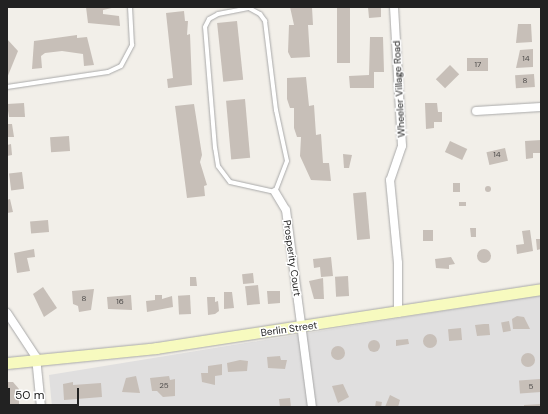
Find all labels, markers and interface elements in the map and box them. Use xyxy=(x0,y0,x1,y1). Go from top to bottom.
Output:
street label: Wheeler Village Road xyxy=(390,40,408,138)
house number: 14 xyxy=(522,54,530,64)
house number: 17 xyxy=(475,60,481,70)
house number: 8 xyxy=(523,76,527,86)
house number: 14 xyxy=(493,150,501,160)
street label: Prosperity Court xyxy=(281,219,303,297)
house number: 8 xyxy=(82,294,86,304)
house number: 16 xyxy=(116,297,124,307)
street label: Berlin Street xyxy=(260,319,318,339)
scale bar xyxy=(10,380,81,406)
house number: 25 xyxy=(159,381,169,391)
house number: 5 xyxy=(529,382,533,392)
text: 50 m xyxy=(15,387,44,403)

